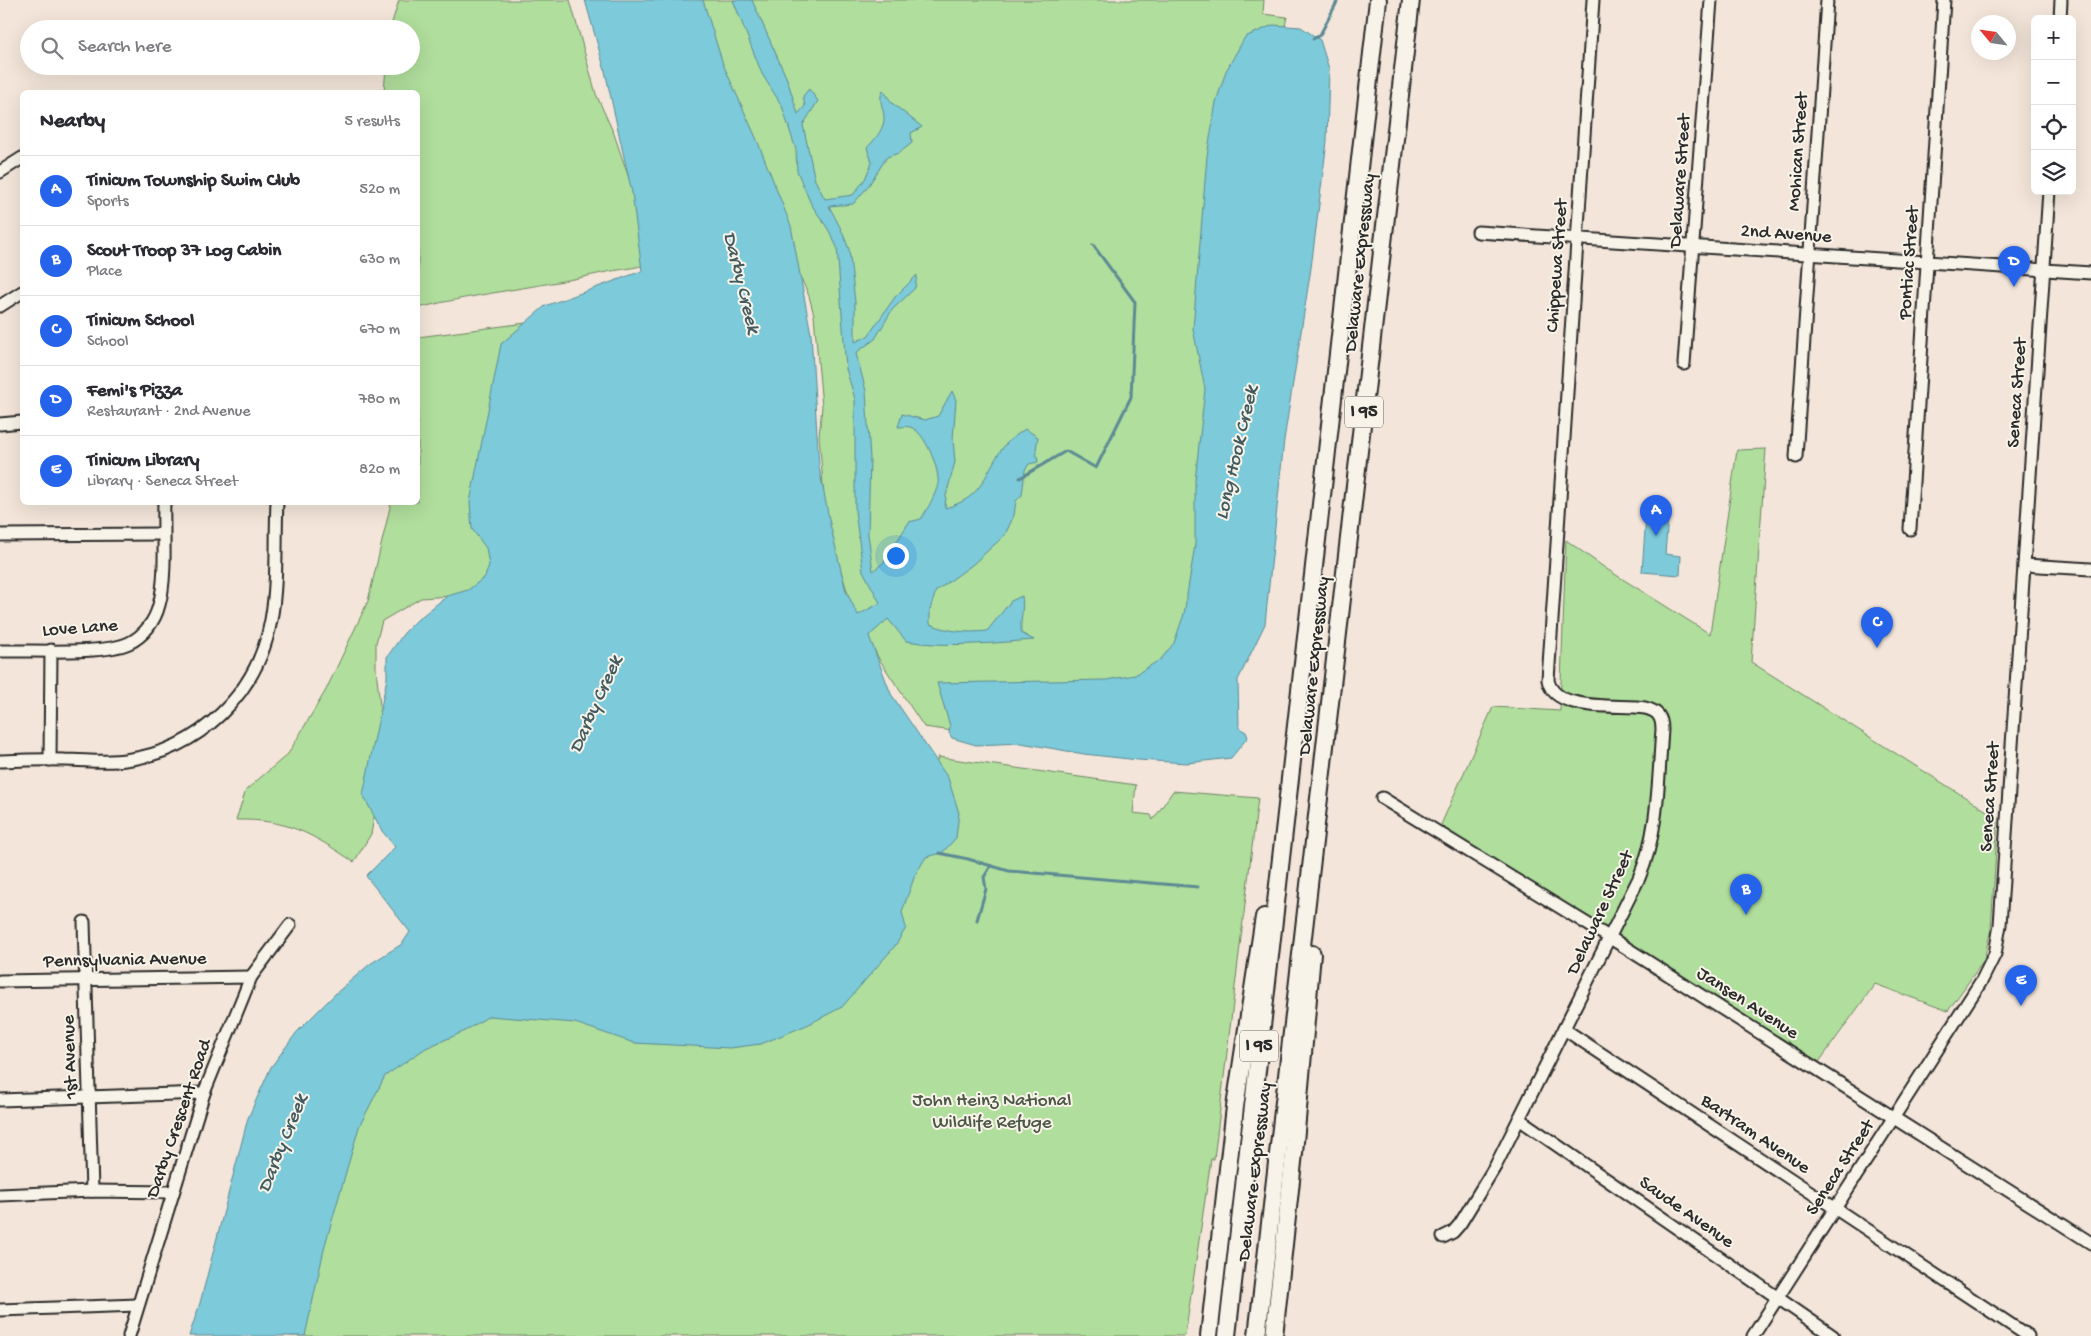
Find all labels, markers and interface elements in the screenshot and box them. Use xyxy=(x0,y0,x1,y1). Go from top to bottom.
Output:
north arrow xyxy=(1971,15,2016,60)
map controls xyxy=(2031,15,2076,195)
button: + xyxy=(2031,15,2076,60)
search box xyxy=(20,20,420,75)
icon: search xyxy=(38,34,66,62)
text: Search here xyxy=(78,36,172,59)
button: − xyxy=(2031,60,2076,105)
street label: Mohican Street xyxy=(1783,90,1815,212)
button: locate xyxy=(2031,105,2076,150)
text: Nearby xyxy=(40,110,105,135)
street label: Delaware Street xyxy=(1665,111,1697,251)
text: 5 results xyxy=(345,113,400,132)
button: layers xyxy=(2031,150,2076,195)
text: Tinicum Township Swim Club xyxy=(87,170,300,193)
street label: Delaware Expressway xyxy=(1340,172,1382,355)
text: A xyxy=(51,181,61,200)
text: 520 m xyxy=(360,181,400,200)
text: Sports xyxy=(87,193,129,212)
street label: Chippewa Street xyxy=(1542,196,1574,333)
street label: Pontiac Street xyxy=(1895,203,1926,321)
street label: 2nd Avenue xyxy=(1740,220,1832,250)
water label: Darby Creek xyxy=(716,230,764,338)
text: Scout Troop 37 Log Cabin xyxy=(87,240,281,263)
pin: D xyxy=(1998,246,2030,287)
text: B xyxy=(52,251,60,270)
text: 630 m xyxy=(359,251,400,270)
text: Place xyxy=(87,263,122,282)
text: Tinicum School xyxy=(87,310,194,333)
text: C xyxy=(52,321,60,340)
text: 670 m xyxy=(359,321,400,340)
text: School xyxy=(87,333,129,352)
street label: Seneca Street xyxy=(2003,335,2033,448)
text: Femi's Pizza xyxy=(87,380,182,403)
water label: Long Hook Creek xyxy=(1211,382,1265,522)
text: D xyxy=(51,391,61,410)
text: 780 m xyxy=(359,391,400,410)
road number: I 95 xyxy=(1345,397,1383,428)
text: Restaurant · 2nd Avenue xyxy=(87,403,250,422)
text: Tinicum Library xyxy=(87,450,199,473)
text: E xyxy=(51,461,61,480)
text: 820 m xyxy=(359,461,400,480)
text: Library · Seneca Street xyxy=(87,473,238,492)
pin: A xyxy=(1640,495,1672,536)
your location xyxy=(883,543,909,569)
street label: Delaware Expressway xyxy=(1294,575,1336,758)
pin: C xyxy=(1861,607,1893,648)
street label: Love Lane xyxy=(41,615,119,643)
water label: Darby Creek xyxy=(565,651,629,757)
street label: Seneca Street xyxy=(1976,739,2006,852)
street label: Delaware Street xyxy=(1561,845,1641,980)
pin: B xyxy=(1730,874,1762,915)
street label: Pennsylvania Avenue xyxy=(42,948,207,974)
street label: Jansen Avenue xyxy=(1692,962,1803,1046)
pin: E xyxy=(2005,965,2037,1006)
street label: 1st Avenue xyxy=(58,1014,84,1100)
road number: I 95 xyxy=(1240,1030,1278,1062)
street label: Darby Crescent Road xyxy=(141,1035,219,1203)
street label: Delaware Expressway xyxy=(1233,1081,1278,1264)
street label: Bartram Avenue xyxy=(1695,1089,1814,1180)
water label: Darby Creek xyxy=(254,1090,315,1196)
park label: John Heinz National Wildlife Refuge xyxy=(913,1090,1071,1135)
street label: Seneca Street xyxy=(1802,1114,1882,1220)
street label: Saude Avenue xyxy=(1634,1172,1738,1254)

